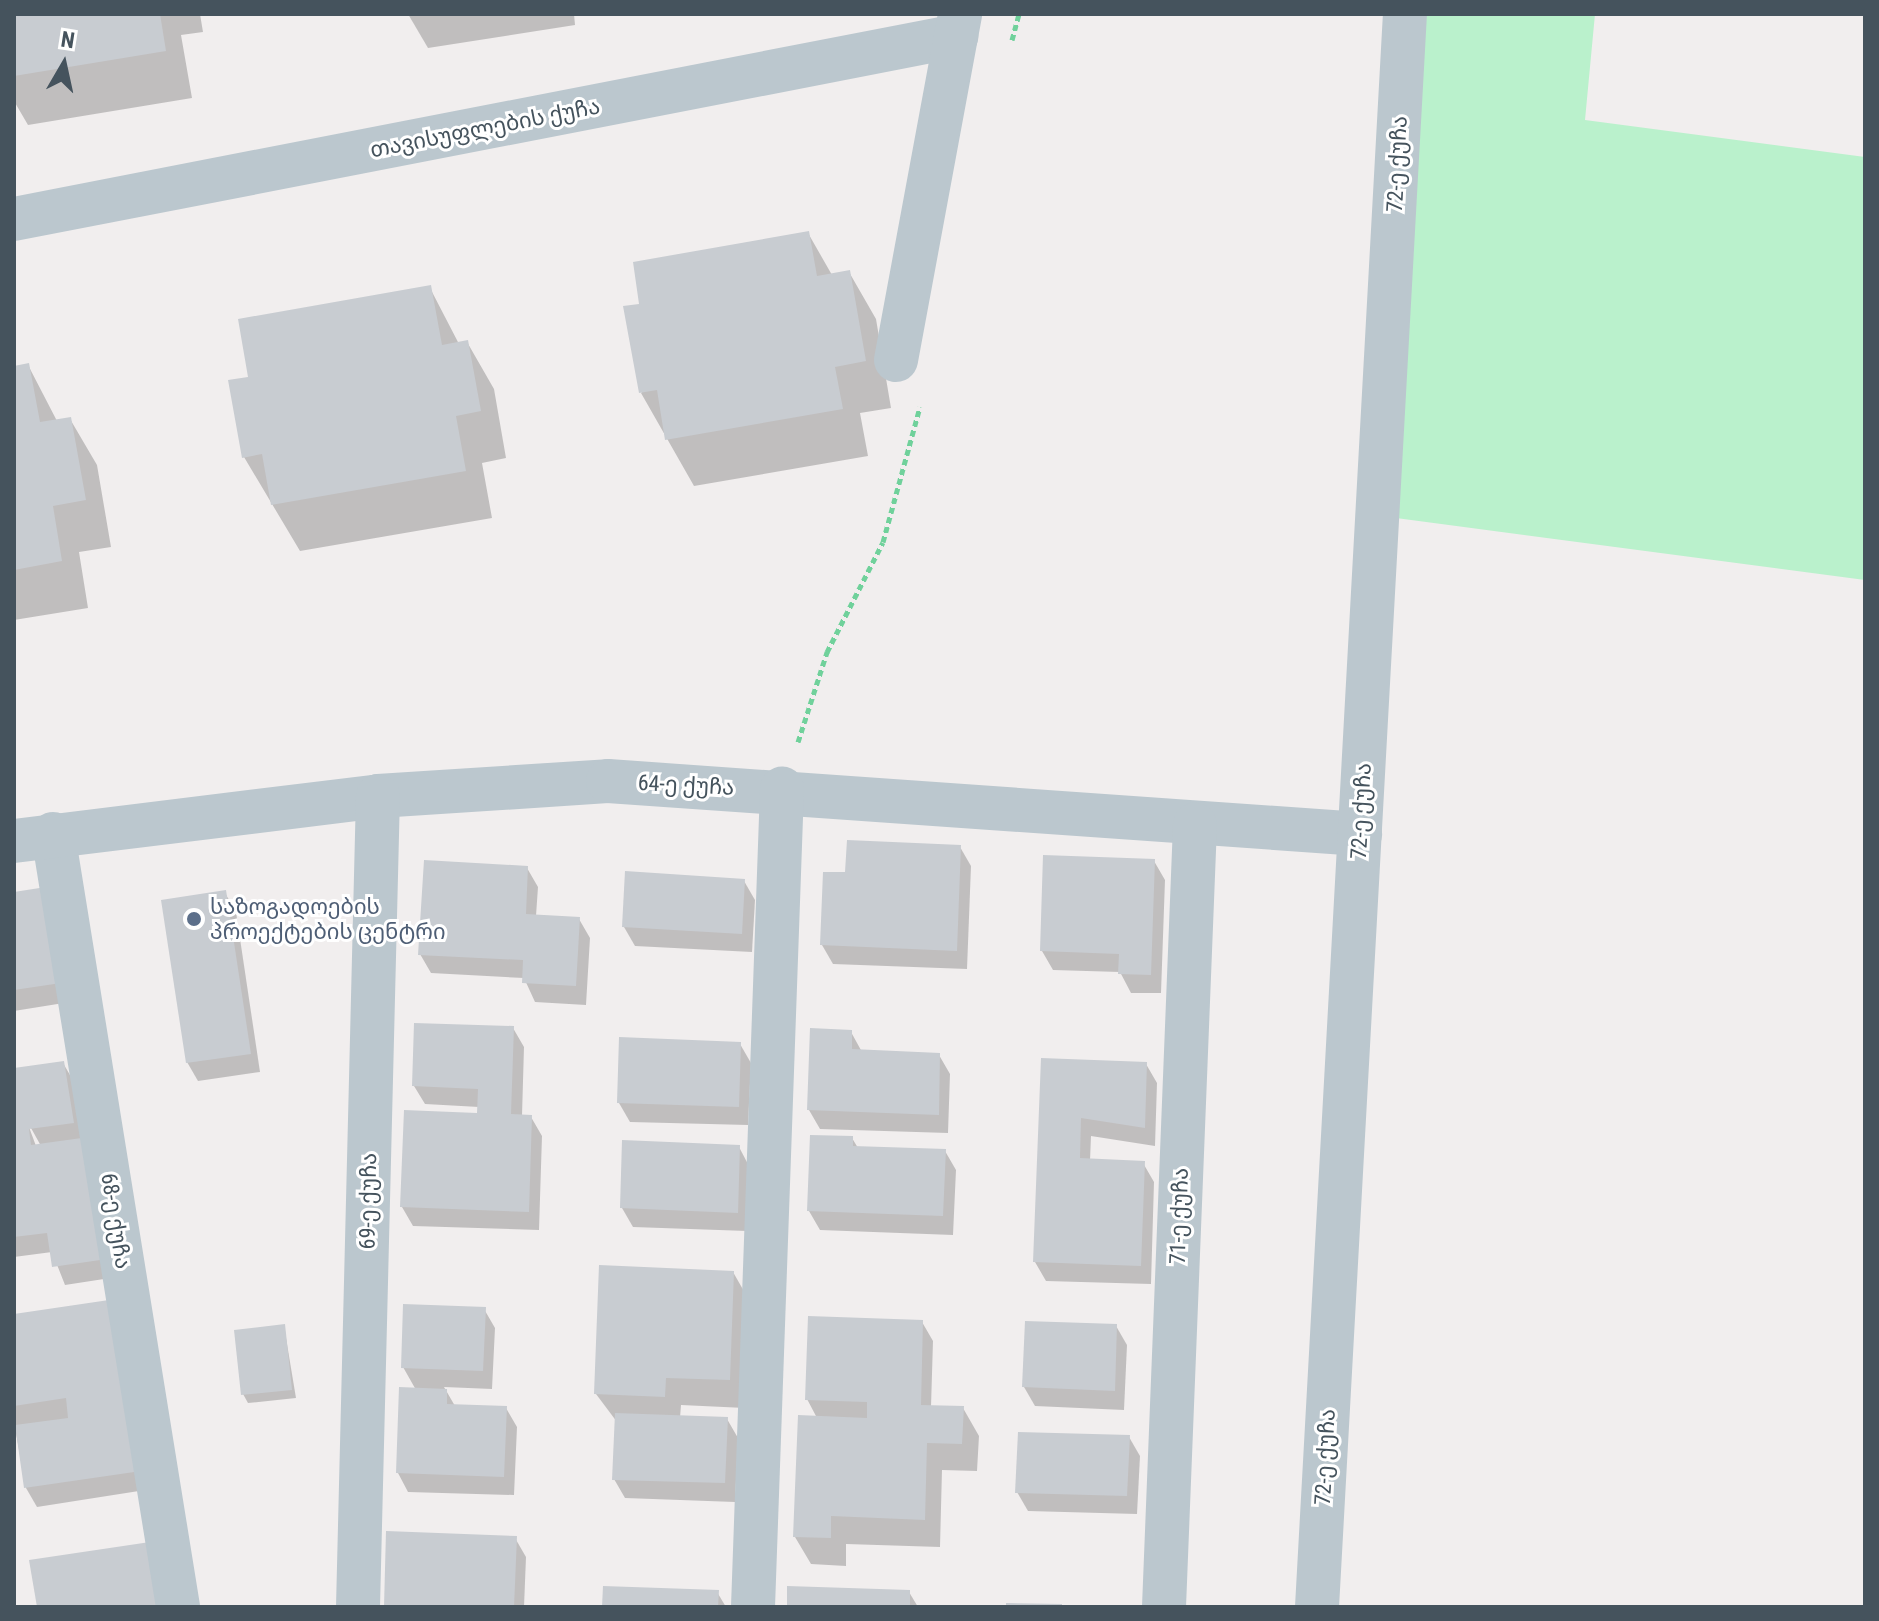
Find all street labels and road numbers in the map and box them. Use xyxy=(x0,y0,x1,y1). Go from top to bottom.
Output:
street label: თავისუფლების ქუჩა xyxy=(368,93,602,163)
street label: 72-ე ქუჩა xyxy=(1381,115,1413,213)
street label: 72-ე ქუჩა xyxy=(1345,762,1377,860)
street label: 64-ე ქუჩა xyxy=(637,769,735,801)
street label: 69-ე ქუჩა xyxy=(354,1152,382,1250)
street label: 71-ე ქუჩა xyxy=(1164,1167,1194,1265)
street label: 68-ე ქუჩა xyxy=(95,1171,137,1271)
street label: 72-ე ქუჩა xyxy=(1309,1408,1341,1506)

